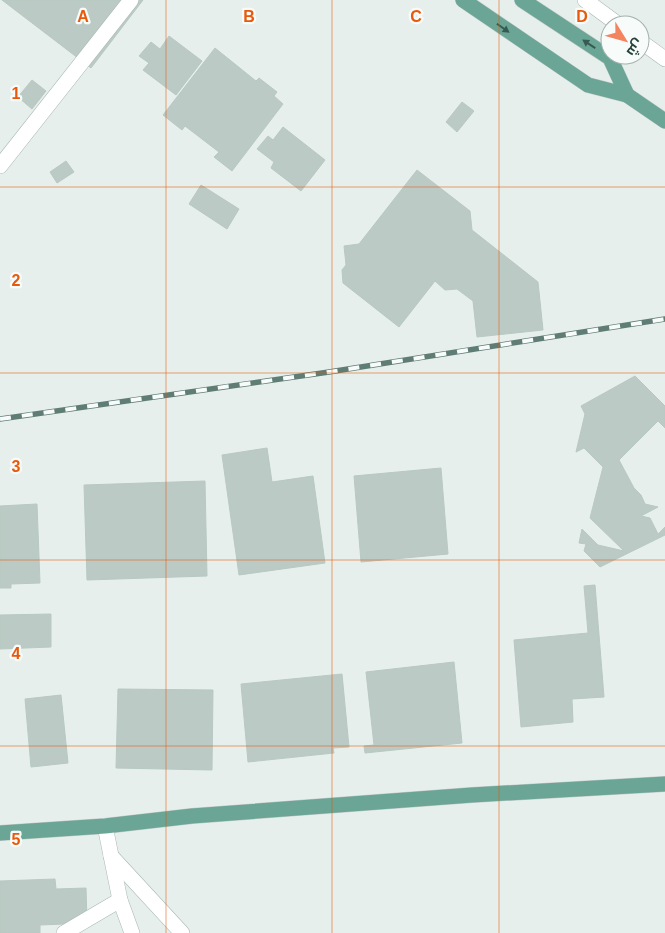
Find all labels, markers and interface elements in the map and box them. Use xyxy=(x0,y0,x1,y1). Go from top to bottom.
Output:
text: A xyxy=(77,8,89,25)
text: B xyxy=(243,8,255,25)
text: C xyxy=(410,8,422,25)
text: D xyxy=(576,8,588,25)
north arrow xyxy=(600,15,650,65)
one-way arrow xyxy=(496,23,510,33)
text: ش xyxy=(623,35,647,60)
one-way arrow xyxy=(582,39,595,49)
text: 1 xyxy=(12,85,21,102)
text: 2 xyxy=(12,272,21,289)
text: 3 xyxy=(12,458,21,475)
text: 4 xyxy=(12,645,21,662)
text: 5 xyxy=(12,831,21,848)

